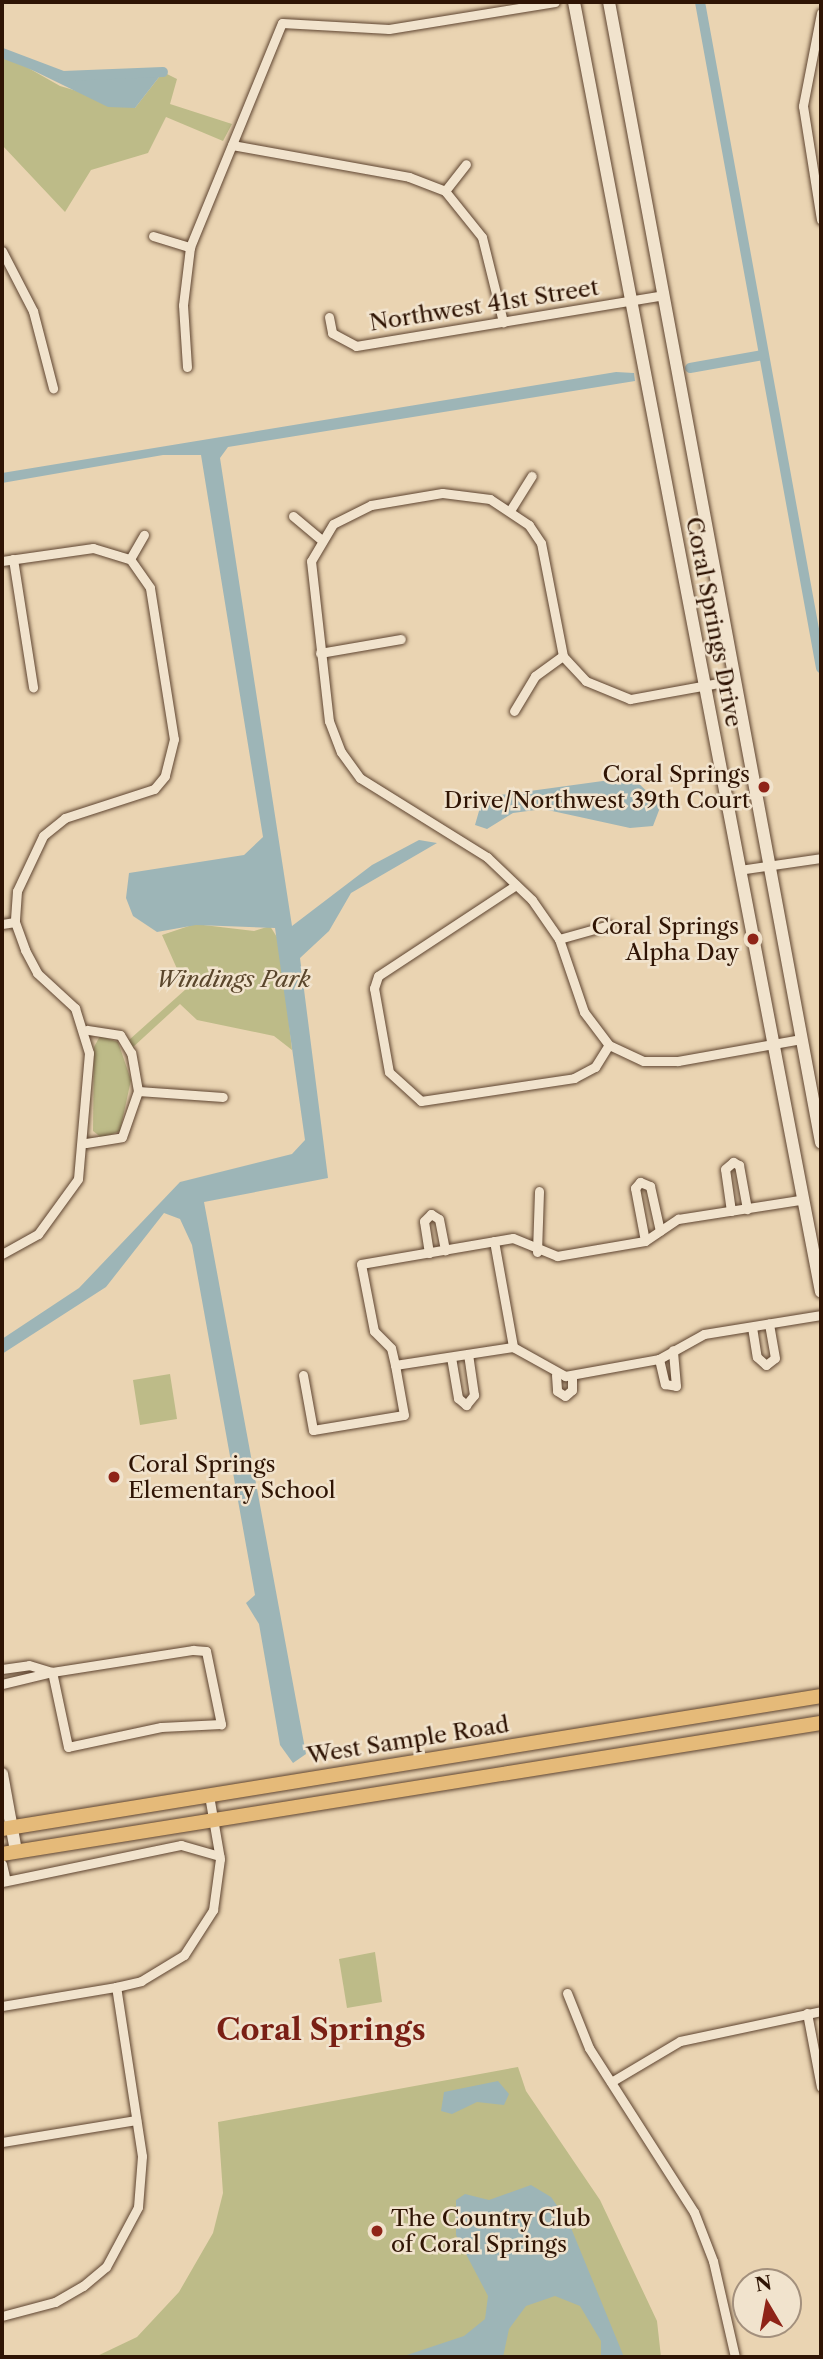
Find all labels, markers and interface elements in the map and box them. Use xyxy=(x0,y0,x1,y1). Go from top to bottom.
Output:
street label: Northwest 41st Street xyxy=(367,273,601,337)
street label: Coral Springs Drive xyxy=(680,515,748,729)
place label: Coral Springs Drive/Northwest 39th Court xyxy=(444,760,750,814)
marker: Coral Springs Drive/Northwest 39th Court xyxy=(756,779,772,795)
place label: Coral Springs Alpha Day xyxy=(591,912,739,966)
marker: Coral Springs Alpha Day xyxy=(745,931,761,947)
park label: Windings Park xyxy=(155,965,311,993)
place label: Coral Springs Elementary School xyxy=(128,1450,336,1504)
marker: Coral Springs Elementary School xyxy=(106,1469,122,1485)
street label: West Sample Road xyxy=(305,1710,511,1770)
district label: Coral Springs xyxy=(216,2012,426,2048)
place label: The Country Club of Coral Springs xyxy=(391,2204,591,2258)
marker: The Country Club of Coral Springs xyxy=(369,2223,385,2239)
north arrow xyxy=(732,2268,802,2338)
text: N xyxy=(753,2271,774,2297)

